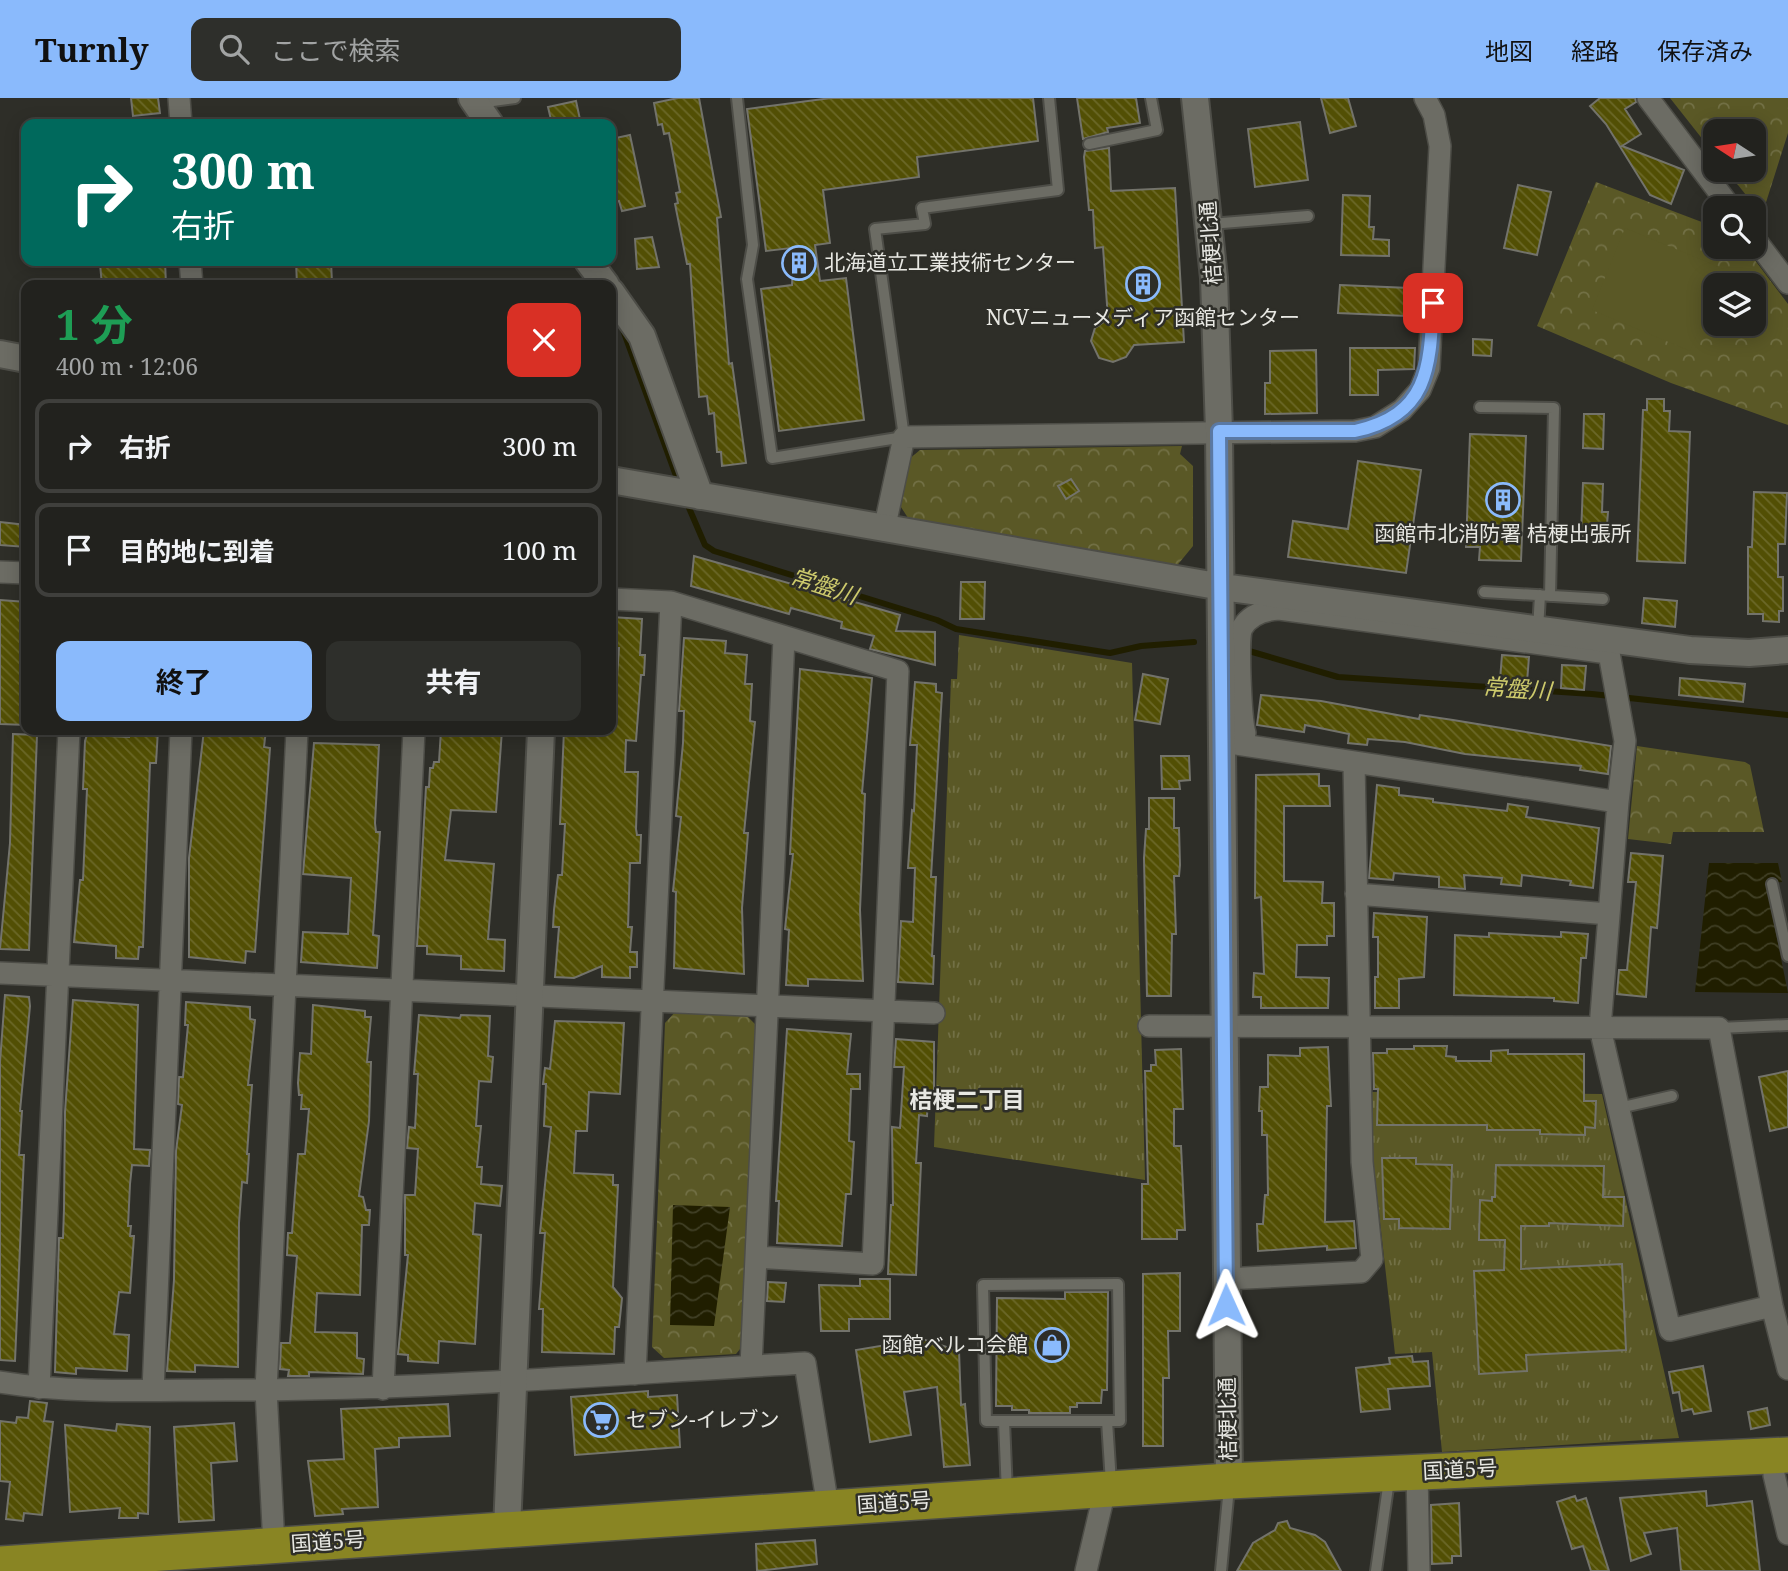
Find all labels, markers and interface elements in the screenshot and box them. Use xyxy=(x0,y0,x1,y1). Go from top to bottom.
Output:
search box xyxy=(191,18,681,81)
text: Turnly xyxy=(35,27,149,72)
icon: search xyxy=(215,30,253,68)
text: ここで検索 xyxy=(271,32,401,68)
text: 地図 xyxy=(1485,34,1533,67)
text: 経路 xyxy=(1571,34,1619,67)
text: 保存済み xyxy=(1657,34,1753,67)
north arrow xyxy=(1703,119,1766,182)
map controls xyxy=(1703,119,1766,336)
text: 300 m xyxy=(171,137,315,203)
icon: right xyxy=(56,147,147,238)
button: search xyxy=(1703,196,1766,259)
street label: 桔梗北通 xyxy=(1193,200,1227,286)
text: 右折 xyxy=(171,203,235,246)
building icon: 北海道立工業技術センター xyxy=(780,244,818,282)
place label: 北海道立工業技術センター xyxy=(824,248,1076,276)
building icon: NCVニューメディア函館センター xyxy=(1124,265,1162,303)
pin xyxy=(1403,273,1463,333)
button: layers xyxy=(1703,273,1766,336)
icon: arrive xyxy=(1414,284,1452,322)
text: 1 分 xyxy=(56,295,133,352)
button: close xyxy=(507,303,581,377)
place label: NCVニューメディア函館センター xyxy=(986,303,1300,331)
text: 400 m · 12:06 xyxy=(56,350,198,382)
icon: right xyxy=(60,427,98,465)
text: 300 m xyxy=(502,428,577,464)
text: 右折 xyxy=(119,429,171,465)
building icon: 函館市北消防署 桔梗出張所 xyxy=(1484,481,1522,519)
place label: 函館市北消防署 桔梗出張所 xyxy=(1374,519,1632,547)
icon: arrive xyxy=(60,531,98,569)
text: 100 m xyxy=(502,532,577,568)
text: 目的地に到着 xyxy=(119,533,275,569)
water label: 常盤川 xyxy=(787,559,865,612)
button: 終了 xyxy=(56,641,312,721)
button: 共有 xyxy=(326,641,581,721)
water label: 常盤川 xyxy=(1482,670,1556,707)
district label: 桔梗二丁目 xyxy=(910,1083,1025,1115)
position arrow xyxy=(1189,1268,1263,1342)
shop icon: 函館ベルコ会館 xyxy=(1033,1326,1071,1364)
place label: 函館ベルコ会館 xyxy=(881,1330,1028,1358)
street label: 桔梗北通 xyxy=(1212,1377,1242,1461)
supermarket icon: セブン-イレブン xyxy=(582,1401,620,1439)
place label: セブン-イレブン xyxy=(626,1405,780,1433)
street label: 国道5号 xyxy=(1422,1453,1498,1485)
street label: 国道5号 xyxy=(856,1485,932,1519)
street label: 国道5号 xyxy=(290,1524,366,1558)

